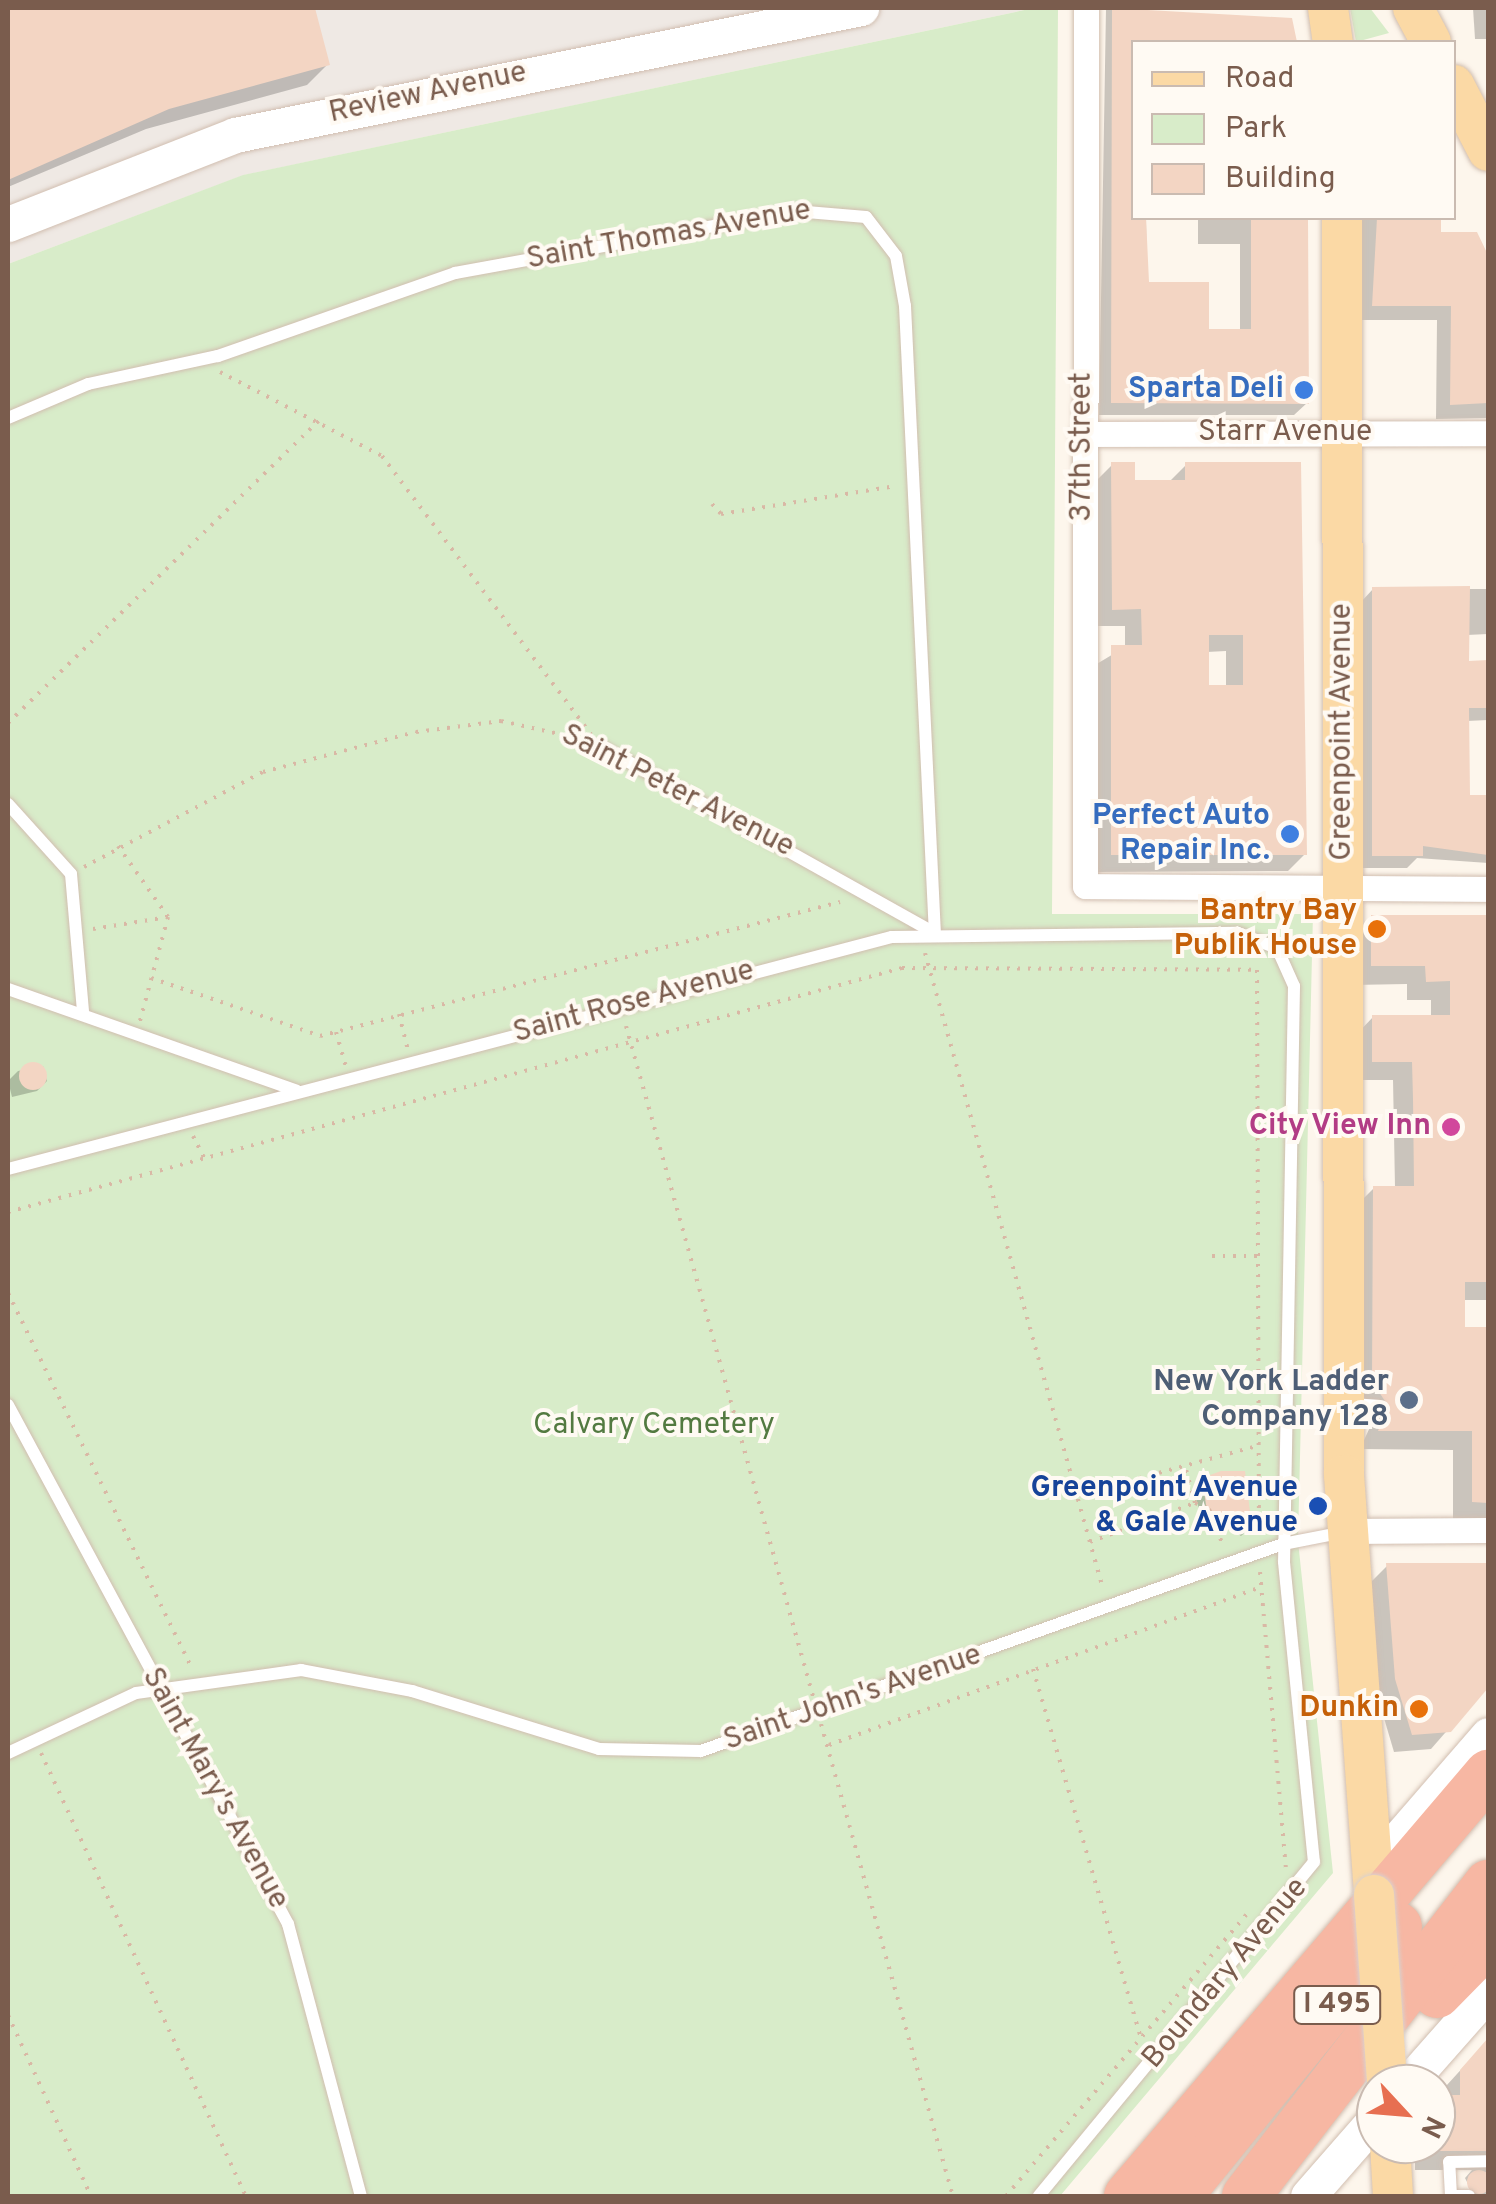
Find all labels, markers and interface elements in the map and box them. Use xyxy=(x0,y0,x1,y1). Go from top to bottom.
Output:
legend xyxy=(1131,40,1456,220)
street label: Review Avenue xyxy=(325,55,531,133)
text: Road xyxy=(1225,61,1294,98)
text: Park xyxy=(1225,111,1287,148)
text: Building xyxy=(1225,161,1336,198)
street label: Saint Thomas Avenue xyxy=(523,193,815,279)
street label: 37th Street xyxy=(1065,372,1101,522)
place label: Sparta Deli xyxy=(1128,372,1284,408)
marker: Sparta Deli xyxy=(1293,379,1315,401)
street label: Starr Avenue xyxy=(1197,415,1373,451)
street label: Greenpoint Avenue xyxy=(1325,603,1361,861)
street label: Saint Peter Avenue xyxy=(554,718,800,866)
place label: Perfect Auto Repair Inc. xyxy=(1091,799,1270,870)
marker: Perfect Auto Repair Inc. xyxy=(1279,823,1301,845)
place label: Bantry Bay Publik House xyxy=(1174,894,1357,964)
marker: Bantry Bay Publik House xyxy=(1366,918,1388,940)
street label: Saint Rose Avenue xyxy=(509,953,759,1053)
place label: City View Inn xyxy=(1248,1109,1431,1145)
marker: City View Inn xyxy=(1440,1116,1462,1138)
place label: New York Ladder Company 128 xyxy=(1152,1365,1389,1436)
marker: New York Ladder Company 128 xyxy=(1398,1389,1420,1411)
park label: Calvary Cemetery xyxy=(533,1408,775,1444)
place label: Greenpoint Avenue & Gale Avenue xyxy=(1029,1471,1298,1542)
marker: Greenpoint Avenue & Gale Avenue xyxy=(1307,1495,1329,1517)
street label: Saint John's Avenue xyxy=(719,1638,987,1760)
street label: Saint Mary's Avenue xyxy=(133,1662,295,1916)
place label: Dunkin xyxy=(1299,1691,1399,1727)
marker: Dunkin xyxy=(1408,1698,1430,1720)
street label: Boundary Avenue xyxy=(1135,1871,1317,2077)
road number: I 495 xyxy=(1292,1982,1382,2028)
north arrow xyxy=(1356,2064,1456,2164)
text: N xyxy=(1411,2109,1452,2143)

